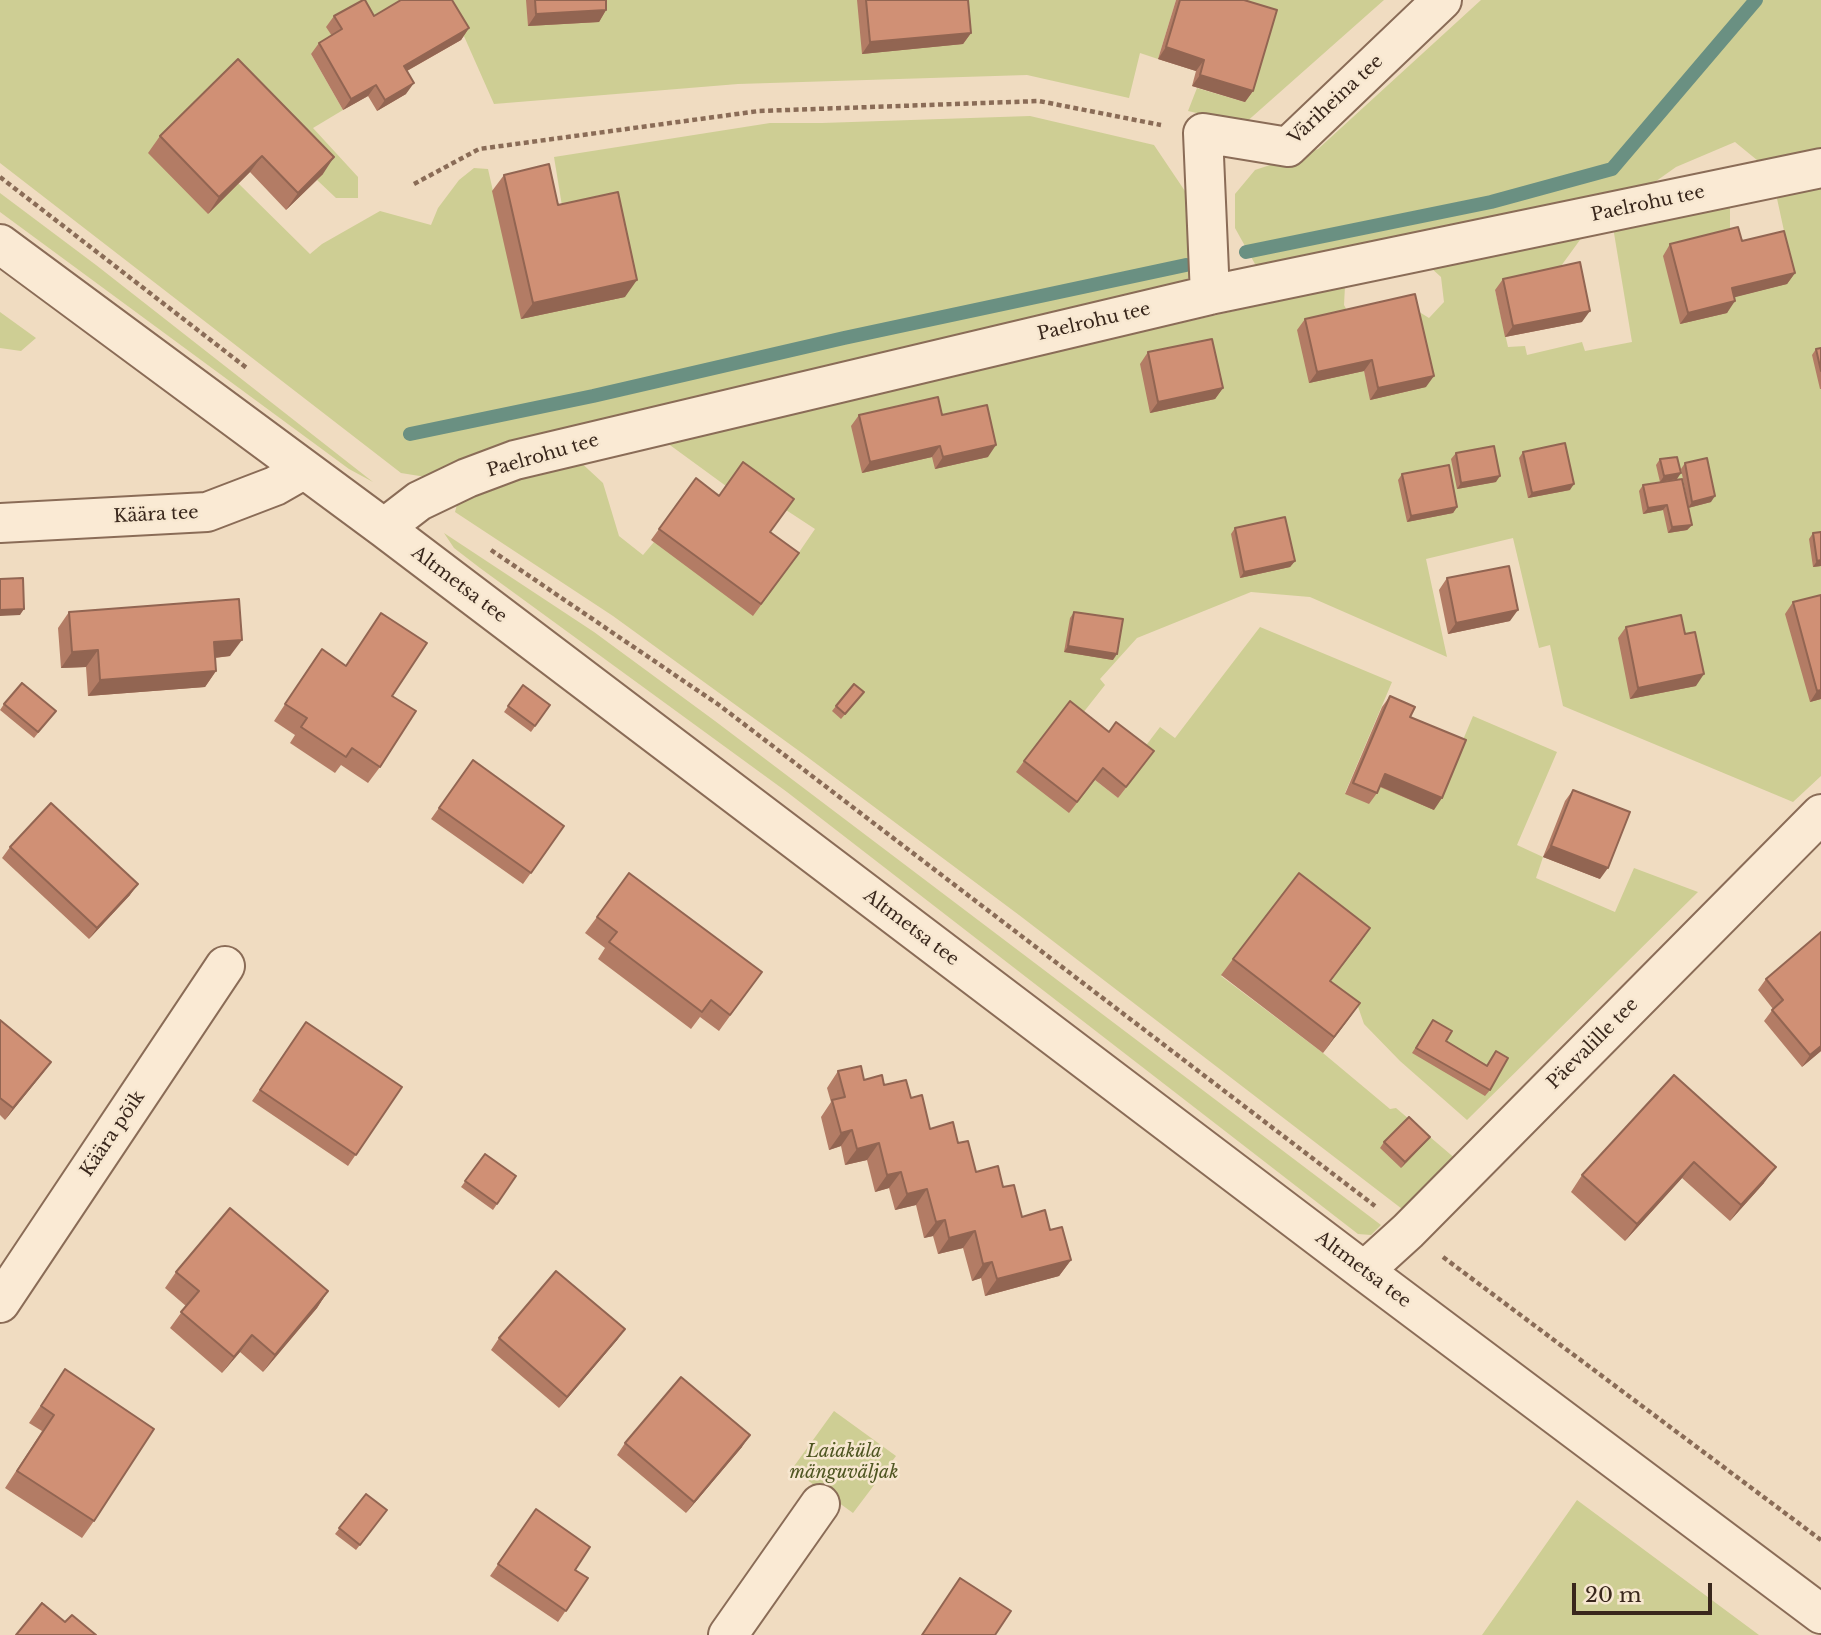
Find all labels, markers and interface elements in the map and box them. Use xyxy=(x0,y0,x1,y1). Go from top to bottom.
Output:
street label: Väriheina tee xyxy=(1284,51,1388,149)
street label: Paelrohu tee xyxy=(1589,181,1707,227)
street label: Paelrohu tee xyxy=(1035,298,1153,346)
street label: Paelrohu tee xyxy=(485,430,601,482)
street label: Käära tee xyxy=(113,502,199,528)
street label: Altmetsa tee xyxy=(407,542,511,628)
street label: Altmetsa tee xyxy=(859,885,963,971)
street label: Päevalille tee xyxy=(1543,994,1643,1094)
street label: Käära põik xyxy=(76,1087,150,1181)
street label: Altmetsa tee xyxy=(1311,1227,1415,1313)
park label: Laiaküla mänguväljak xyxy=(790,1441,898,1484)
scale bar xyxy=(1576,1568,1716,1612)
text: 20 m xyxy=(1585,1582,1642,1608)

